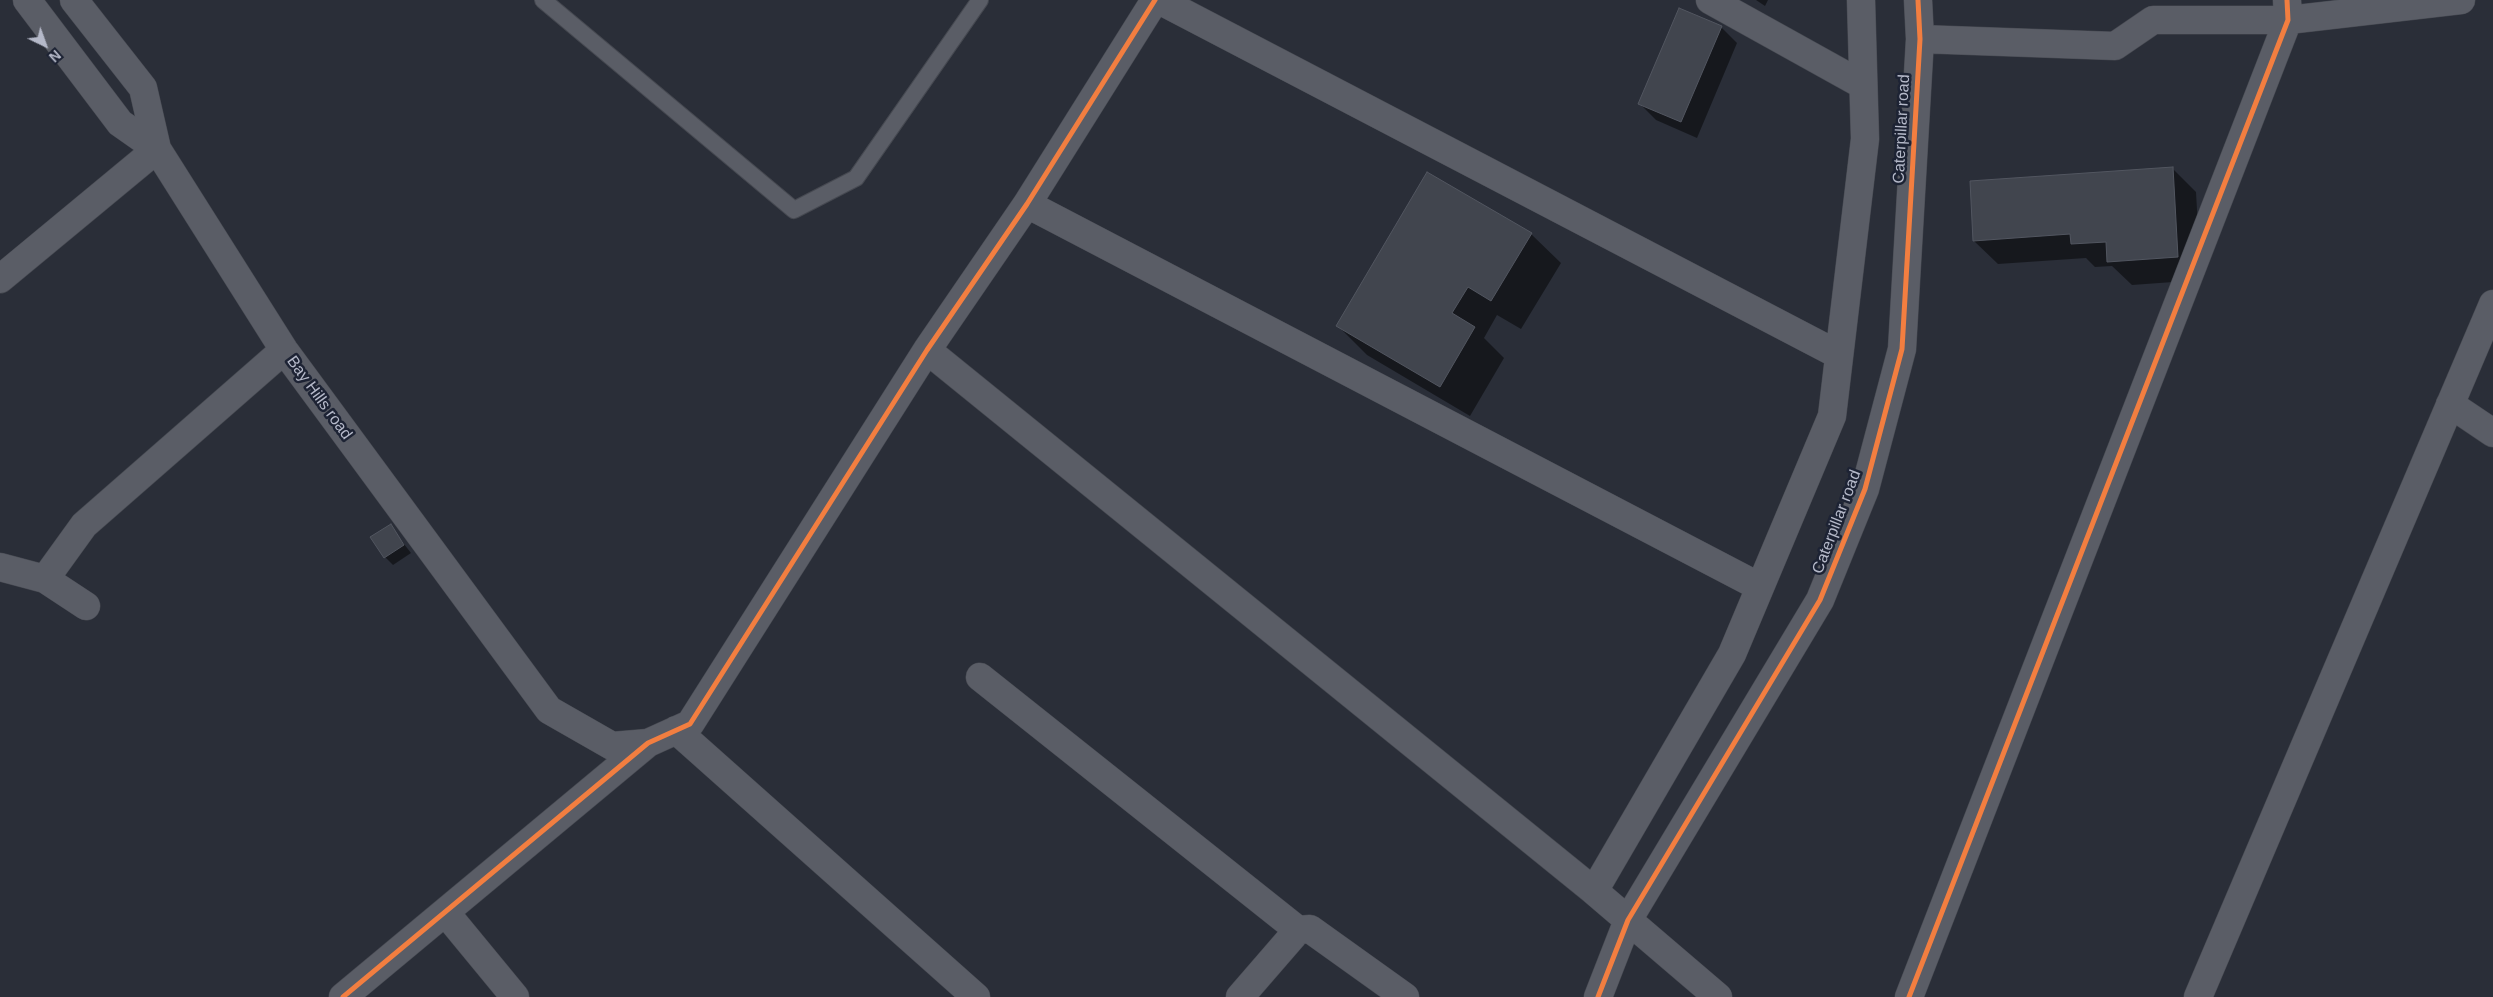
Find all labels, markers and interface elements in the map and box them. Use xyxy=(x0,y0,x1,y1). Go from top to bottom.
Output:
north arrow xyxy=(20,20,70,70)
text: N xyxy=(46,47,64,65)
street label: Caterpillar road xyxy=(1890,74,1914,184)
street label: Bay Hills road xyxy=(282,352,356,444)
street label: Caterpillar road xyxy=(1808,468,1866,576)

